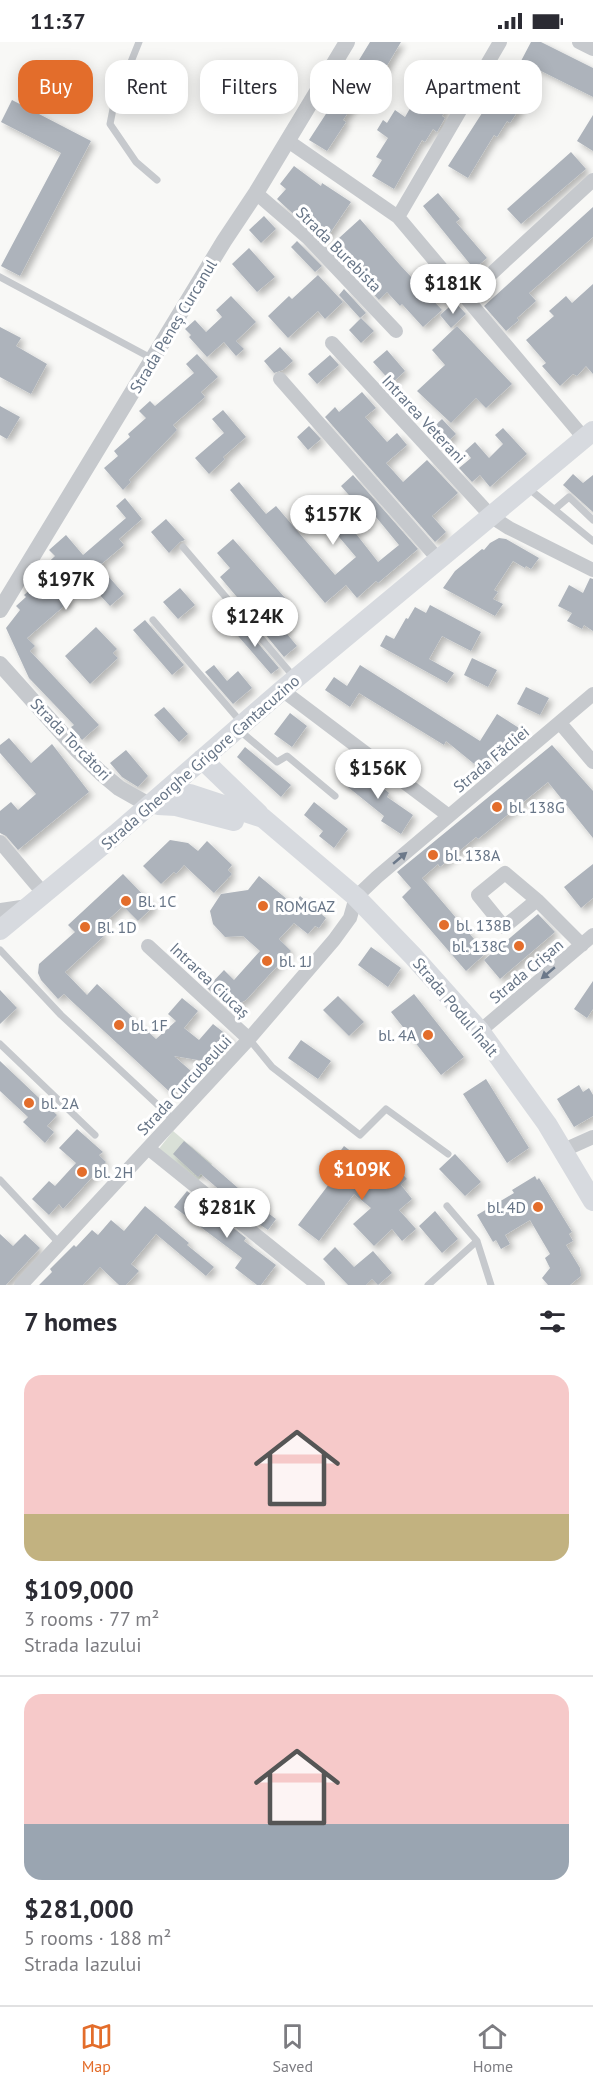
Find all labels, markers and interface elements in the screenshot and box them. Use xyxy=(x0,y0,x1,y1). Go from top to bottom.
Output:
text: 11:37 xyxy=(30,7,86,35)
chip: Buy xyxy=(18,60,93,114)
chip: Rent xyxy=(105,60,188,114)
chip: Filters xyxy=(200,60,298,114)
chip: New xyxy=(310,60,392,114)
chip: Apartment xyxy=(404,60,542,114)
street label: Strada Burebista xyxy=(292,202,386,296)
street label: Strada Peneș Curcanul xyxy=(125,255,221,397)
pin: $181K xyxy=(411,264,495,315)
text: $181K xyxy=(424,270,482,296)
street label: Intrarea Veterani xyxy=(378,371,470,467)
pin: $157K xyxy=(291,495,375,546)
text: $157K xyxy=(304,501,362,527)
pin: $197K xyxy=(24,560,108,611)
text: $197K xyxy=(37,566,95,592)
pin: $124K xyxy=(213,597,297,648)
text: $124K xyxy=(226,603,284,629)
street label: Strada Gheorghe Grigore Cantacuzino xyxy=(97,670,303,854)
street label: Strada Torcători xyxy=(27,694,115,784)
street label: Strada Făcliei xyxy=(449,721,533,797)
pin: $156K xyxy=(336,749,420,800)
text: $156K xyxy=(349,755,407,781)
place label: bl. 138G xyxy=(509,797,565,817)
marker: bl. 138G xyxy=(490,800,504,814)
place label: bl. 138A xyxy=(445,845,501,865)
marker: bl. 138A xyxy=(426,848,440,862)
one-way arrow xyxy=(392,851,408,864)
place label: Bl. 1C xyxy=(138,891,176,911)
marker: Bl. 1C xyxy=(119,894,133,908)
place label: ROMGAZ xyxy=(275,896,335,916)
marker: ROMGAZ xyxy=(256,899,270,913)
place label: bl. 138B xyxy=(456,915,511,935)
place label: Bl. 1D xyxy=(97,917,137,937)
marker: bl. 138B xyxy=(437,918,451,932)
marker: Bl. 1D xyxy=(78,920,92,934)
street label: Strada Crișan xyxy=(485,934,567,1008)
place label: bl. 138C xyxy=(452,936,507,956)
street label: Intrarea Ciucaș xyxy=(166,938,254,1022)
marker: bl. 138C xyxy=(512,939,526,953)
place label: bl. 1J xyxy=(279,951,312,971)
marker: bl. 1J xyxy=(260,954,274,968)
street label: Strada Podul Înalt xyxy=(409,954,503,1061)
one-way arrow xyxy=(540,967,556,980)
place label: bl. 1F xyxy=(131,1015,168,1035)
marker: bl. 1F xyxy=(112,1018,126,1032)
place label: bl. 4A xyxy=(378,1025,417,1045)
marker: bl. 4A xyxy=(421,1028,435,1042)
street label: Strada Curcubeului xyxy=(132,1031,236,1139)
place label: bl. 2A xyxy=(41,1093,79,1113)
marker: bl. 2A xyxy=(22,1096,36,1110)
pin: $109K xyxy=(320,1150,404,1201)
text: $109K xyxy=(333,1156,391,1182)
place label: bl. 2H xyxy=(94,1162,133,1182)
marker: bl. 2H xyxy=(75,1165,89,1179)
pin: $281K xyxy=(185,1188,269,1239)
text: $281K xyxy=(198,1194,256,1220)
place label: bl. 4D xyxy=(487,1197,526,1217)
marker: bl. 4D xyxy=(531,1200,545,1214)
text: 7 homes xyxy=(24,1305,117,1338)
icon: filters xyxy=(536,1305,569,1338)
icon: home xyxy=(243,1414,351,1522)
text: $109,000 xyxy=(24,1573,134,1606)
text: 3 rooms · 77 m² xyxy=(24,1606,159,1632)
text: Strada Iazului xyxy=(24,1632,142,1658)
icon: home xyxy=(243,1733,351,1841)
text: $281,000 xyxy=(24,1892,134,1925)
text: 5 rooms · 188 m² xyxy=(24,1925,171,1951)
text: Strada Iazului xyxy=(24,1951,142,1977)
tab: Map xyxy=(80,2020,113,2076)
tab: Saved xyxy=(272,2020,313,2076)
tab: Home xyxy=(473,2020,513,2076)

